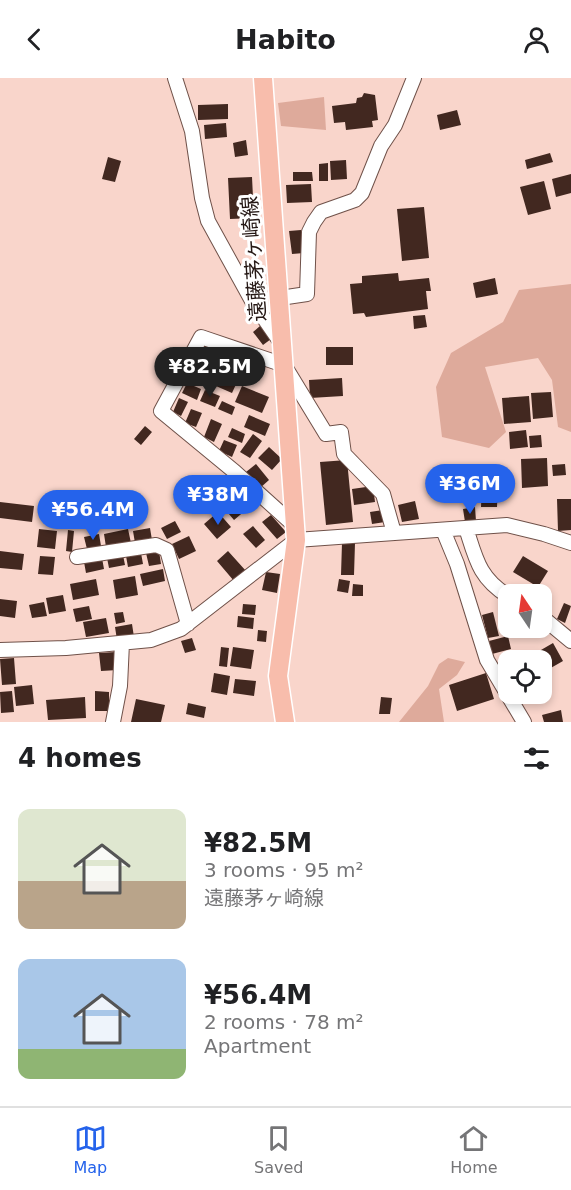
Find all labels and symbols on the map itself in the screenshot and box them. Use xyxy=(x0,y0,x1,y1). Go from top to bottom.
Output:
street label: 遠藤茅ヶ崎線 xyxy=(238,195,270,323)
pin: ¥82.5M xyxy=(161,347,259,398)
pin: ¥36M xyxy=(434,464,506,515)
pin: ¥38M xyxy=(182,475,254,526)
pin: ¥56.4M xyxy=(44,490,142,541)
north arrow xyxy=(498,584,552,638)

